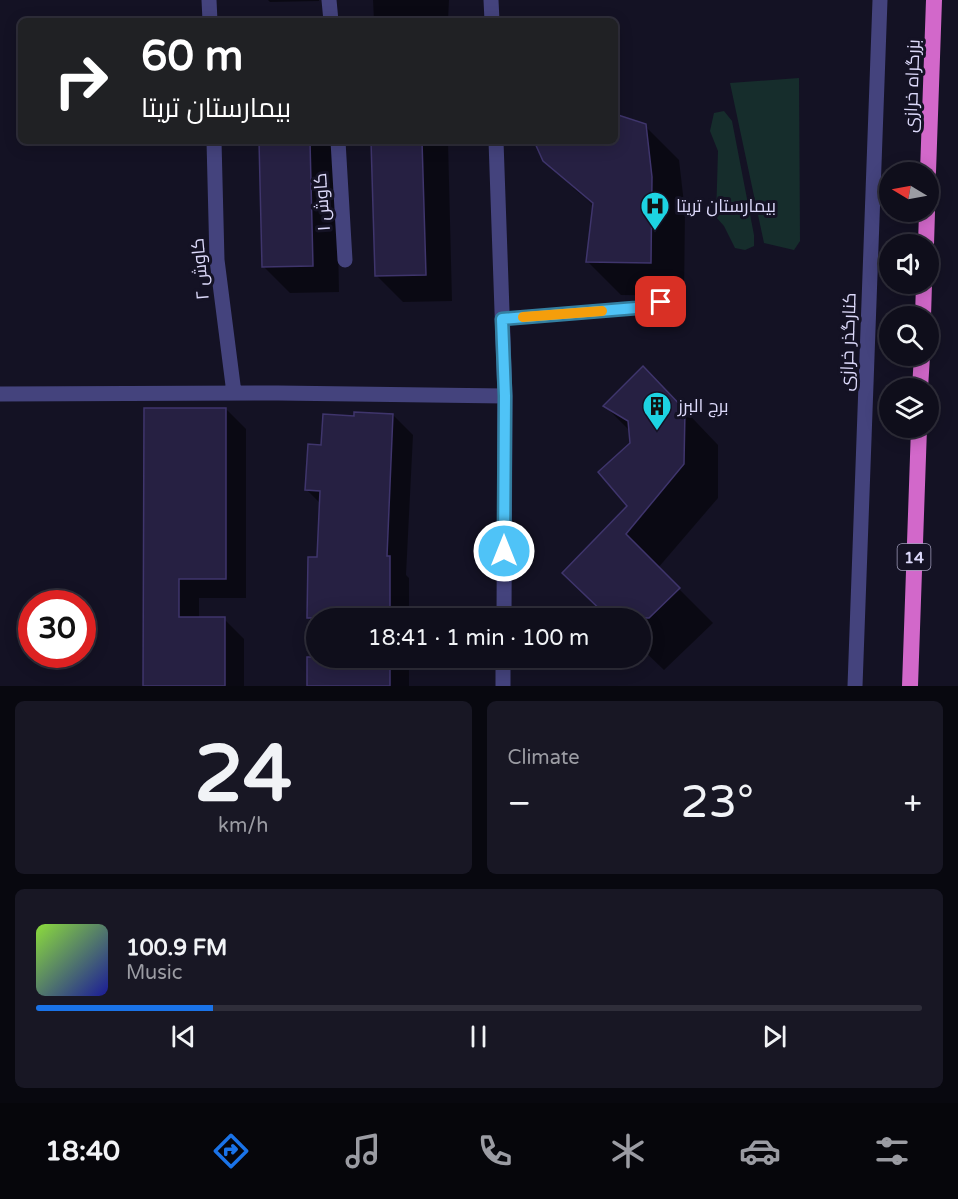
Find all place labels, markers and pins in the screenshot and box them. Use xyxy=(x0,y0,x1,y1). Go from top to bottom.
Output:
hospital icon: بیمارستان تریتا xyxy=(639,190,671,232)
place label: بیمارستان تریتا xyxy=(676,195,776,217)
pin xyxy=(635,276,686,327)
building icon: برج البرز xyxy=(641,390,673,432)
place label: برج البرز xyxy=(677,395,729,418)

